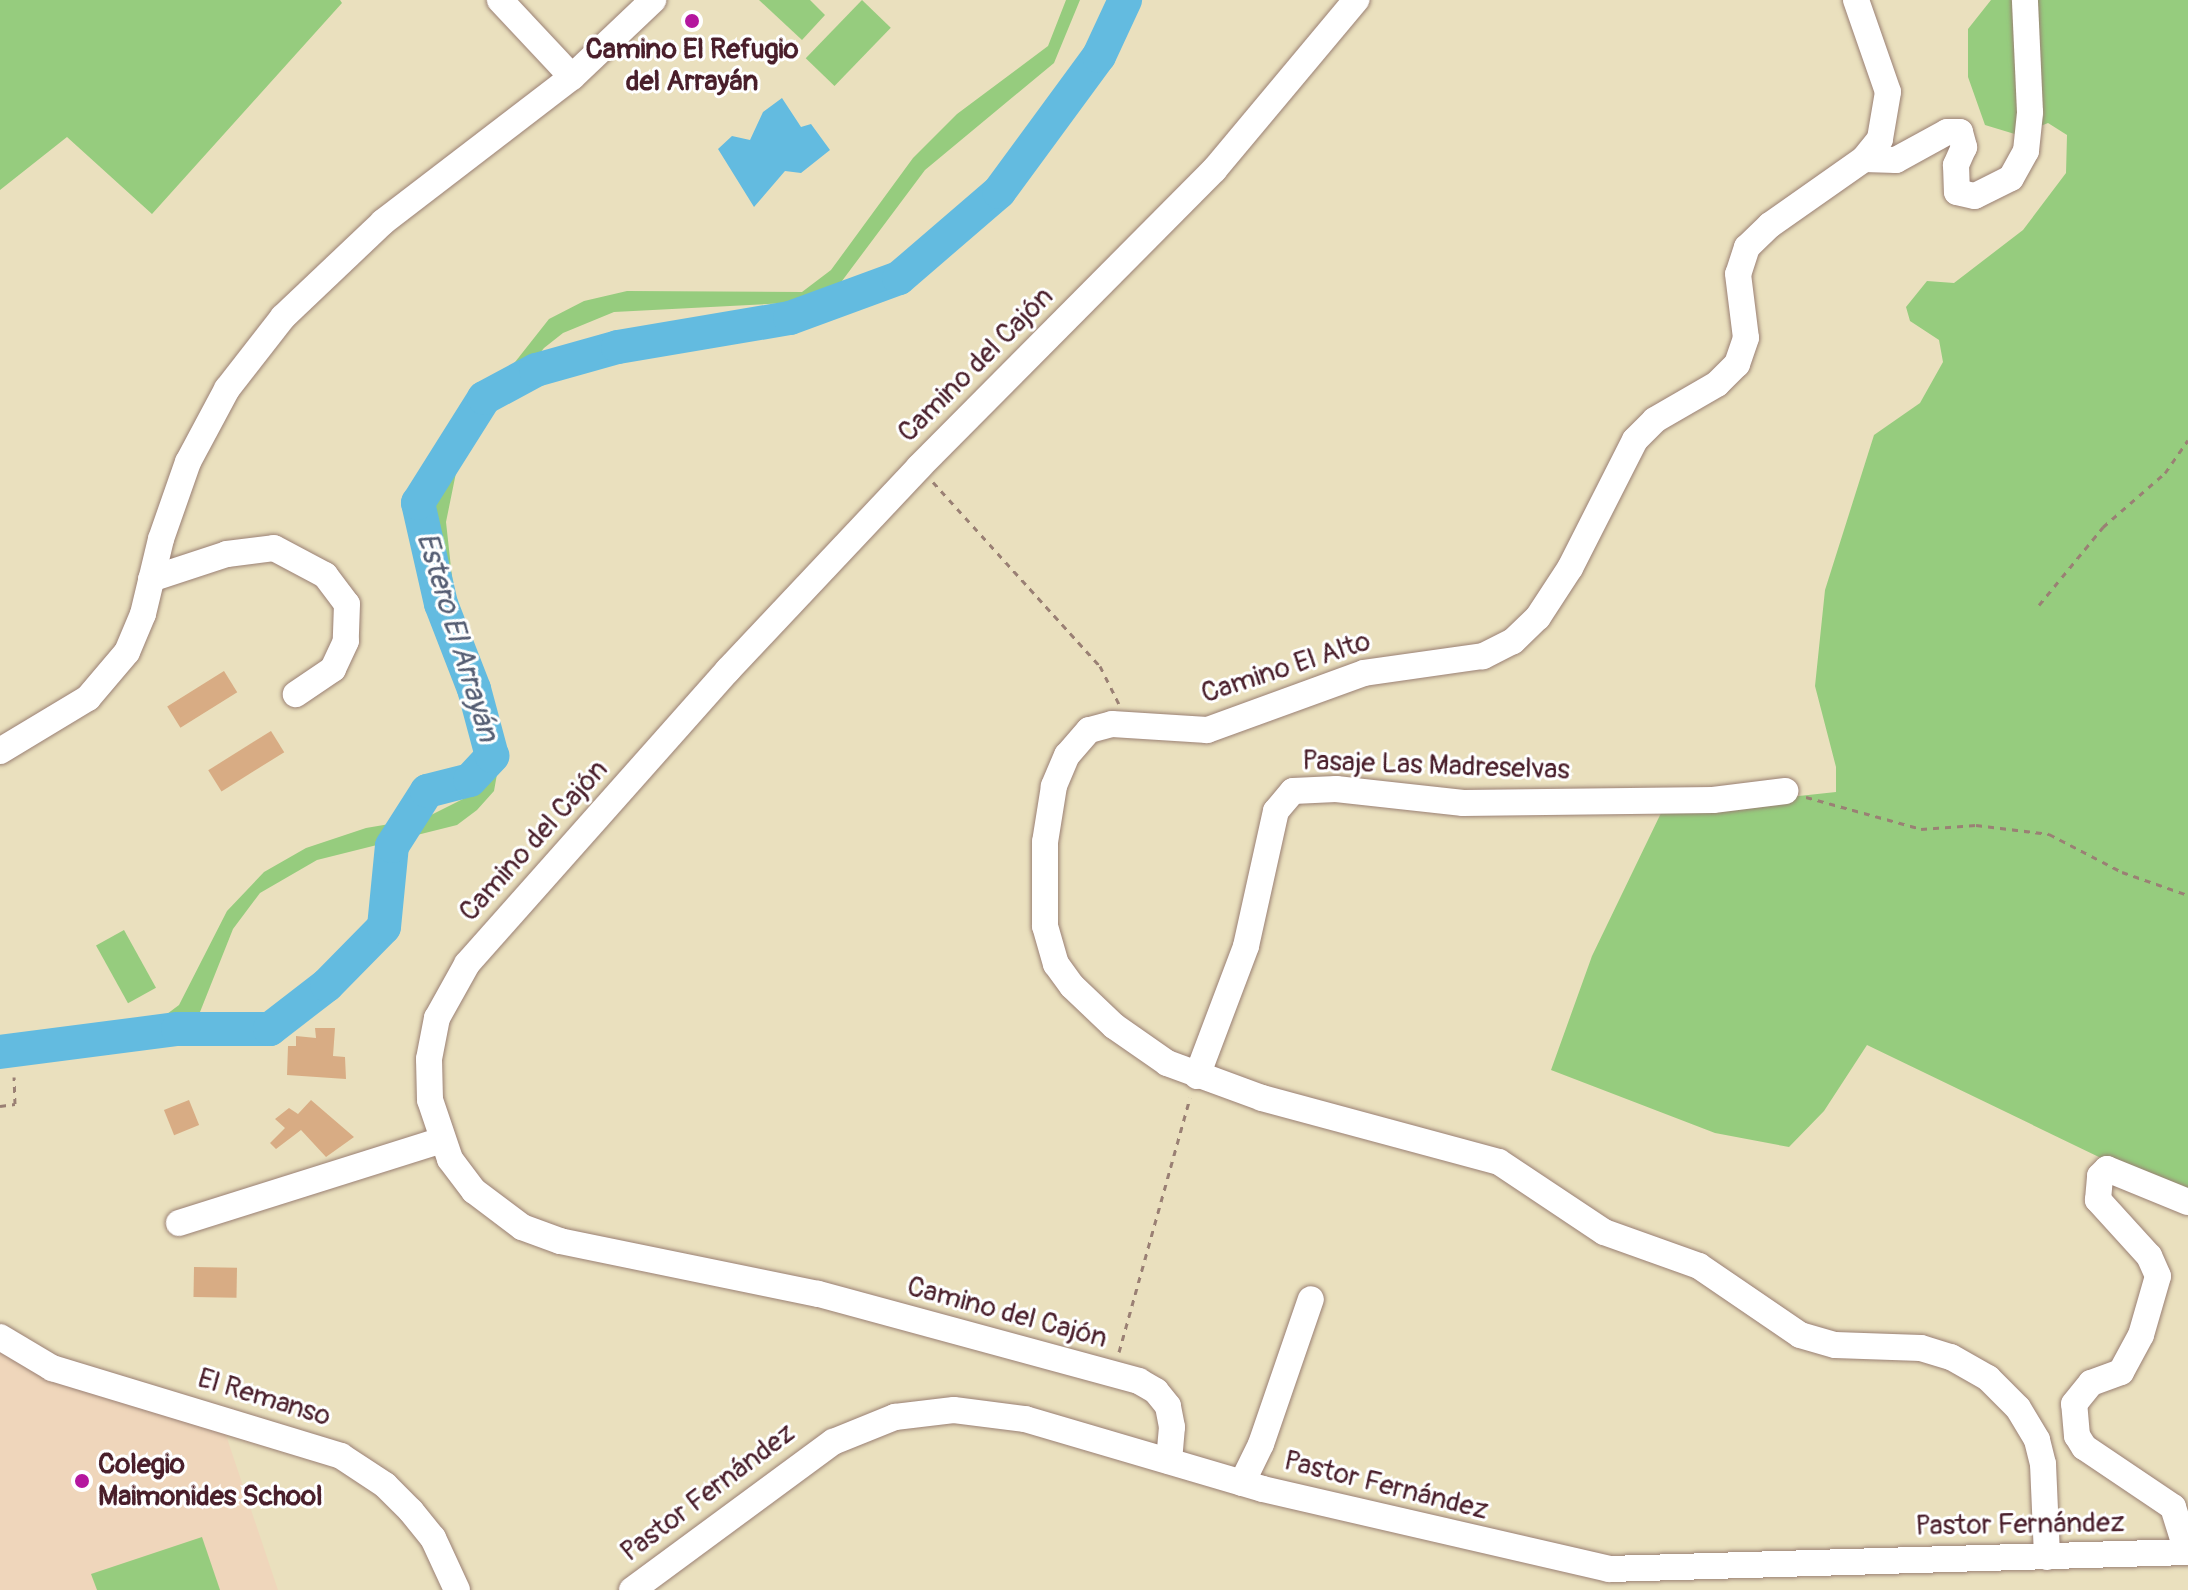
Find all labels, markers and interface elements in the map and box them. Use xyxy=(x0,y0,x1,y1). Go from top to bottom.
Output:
marker: Camino El Refugio del Arrayán xyxy=(683,12,701,30)
place label: Camino El Refugio del Arrayán xyxy=(585,33,799,99)
street label: Camino del Cajón xyxy=(891,280,1061,450)
water label: Estero El Arrayán xyxy=(408,528,506,746)
street label: Camino El Alto xyxy=(1197,625,1375,711)
street label: Pasaje Las Madreselvas xyxy=(1302,745,1570,787)
street label: Camino del Cajón xyxy=(453,753,615,929)
street label: Camino del Cajón xyxy=(903,1270,1111,1356)
street label: El Remanso xyxy=(194,1362,334,1434)
street label: Pastor Fernández xyxy=(614,1417,802,1569)
street label: Pastor Fernández xyxy=(1280,1444,1492,1528)
place label: Colegio Maimonides School xyxy=(98,1448,323,1514)
marker: Colegio Maimonides School xyxy=(73,1472,91,1490)
street label: Pastor Fernández xyxy=(1915,1506,2125,1544)

